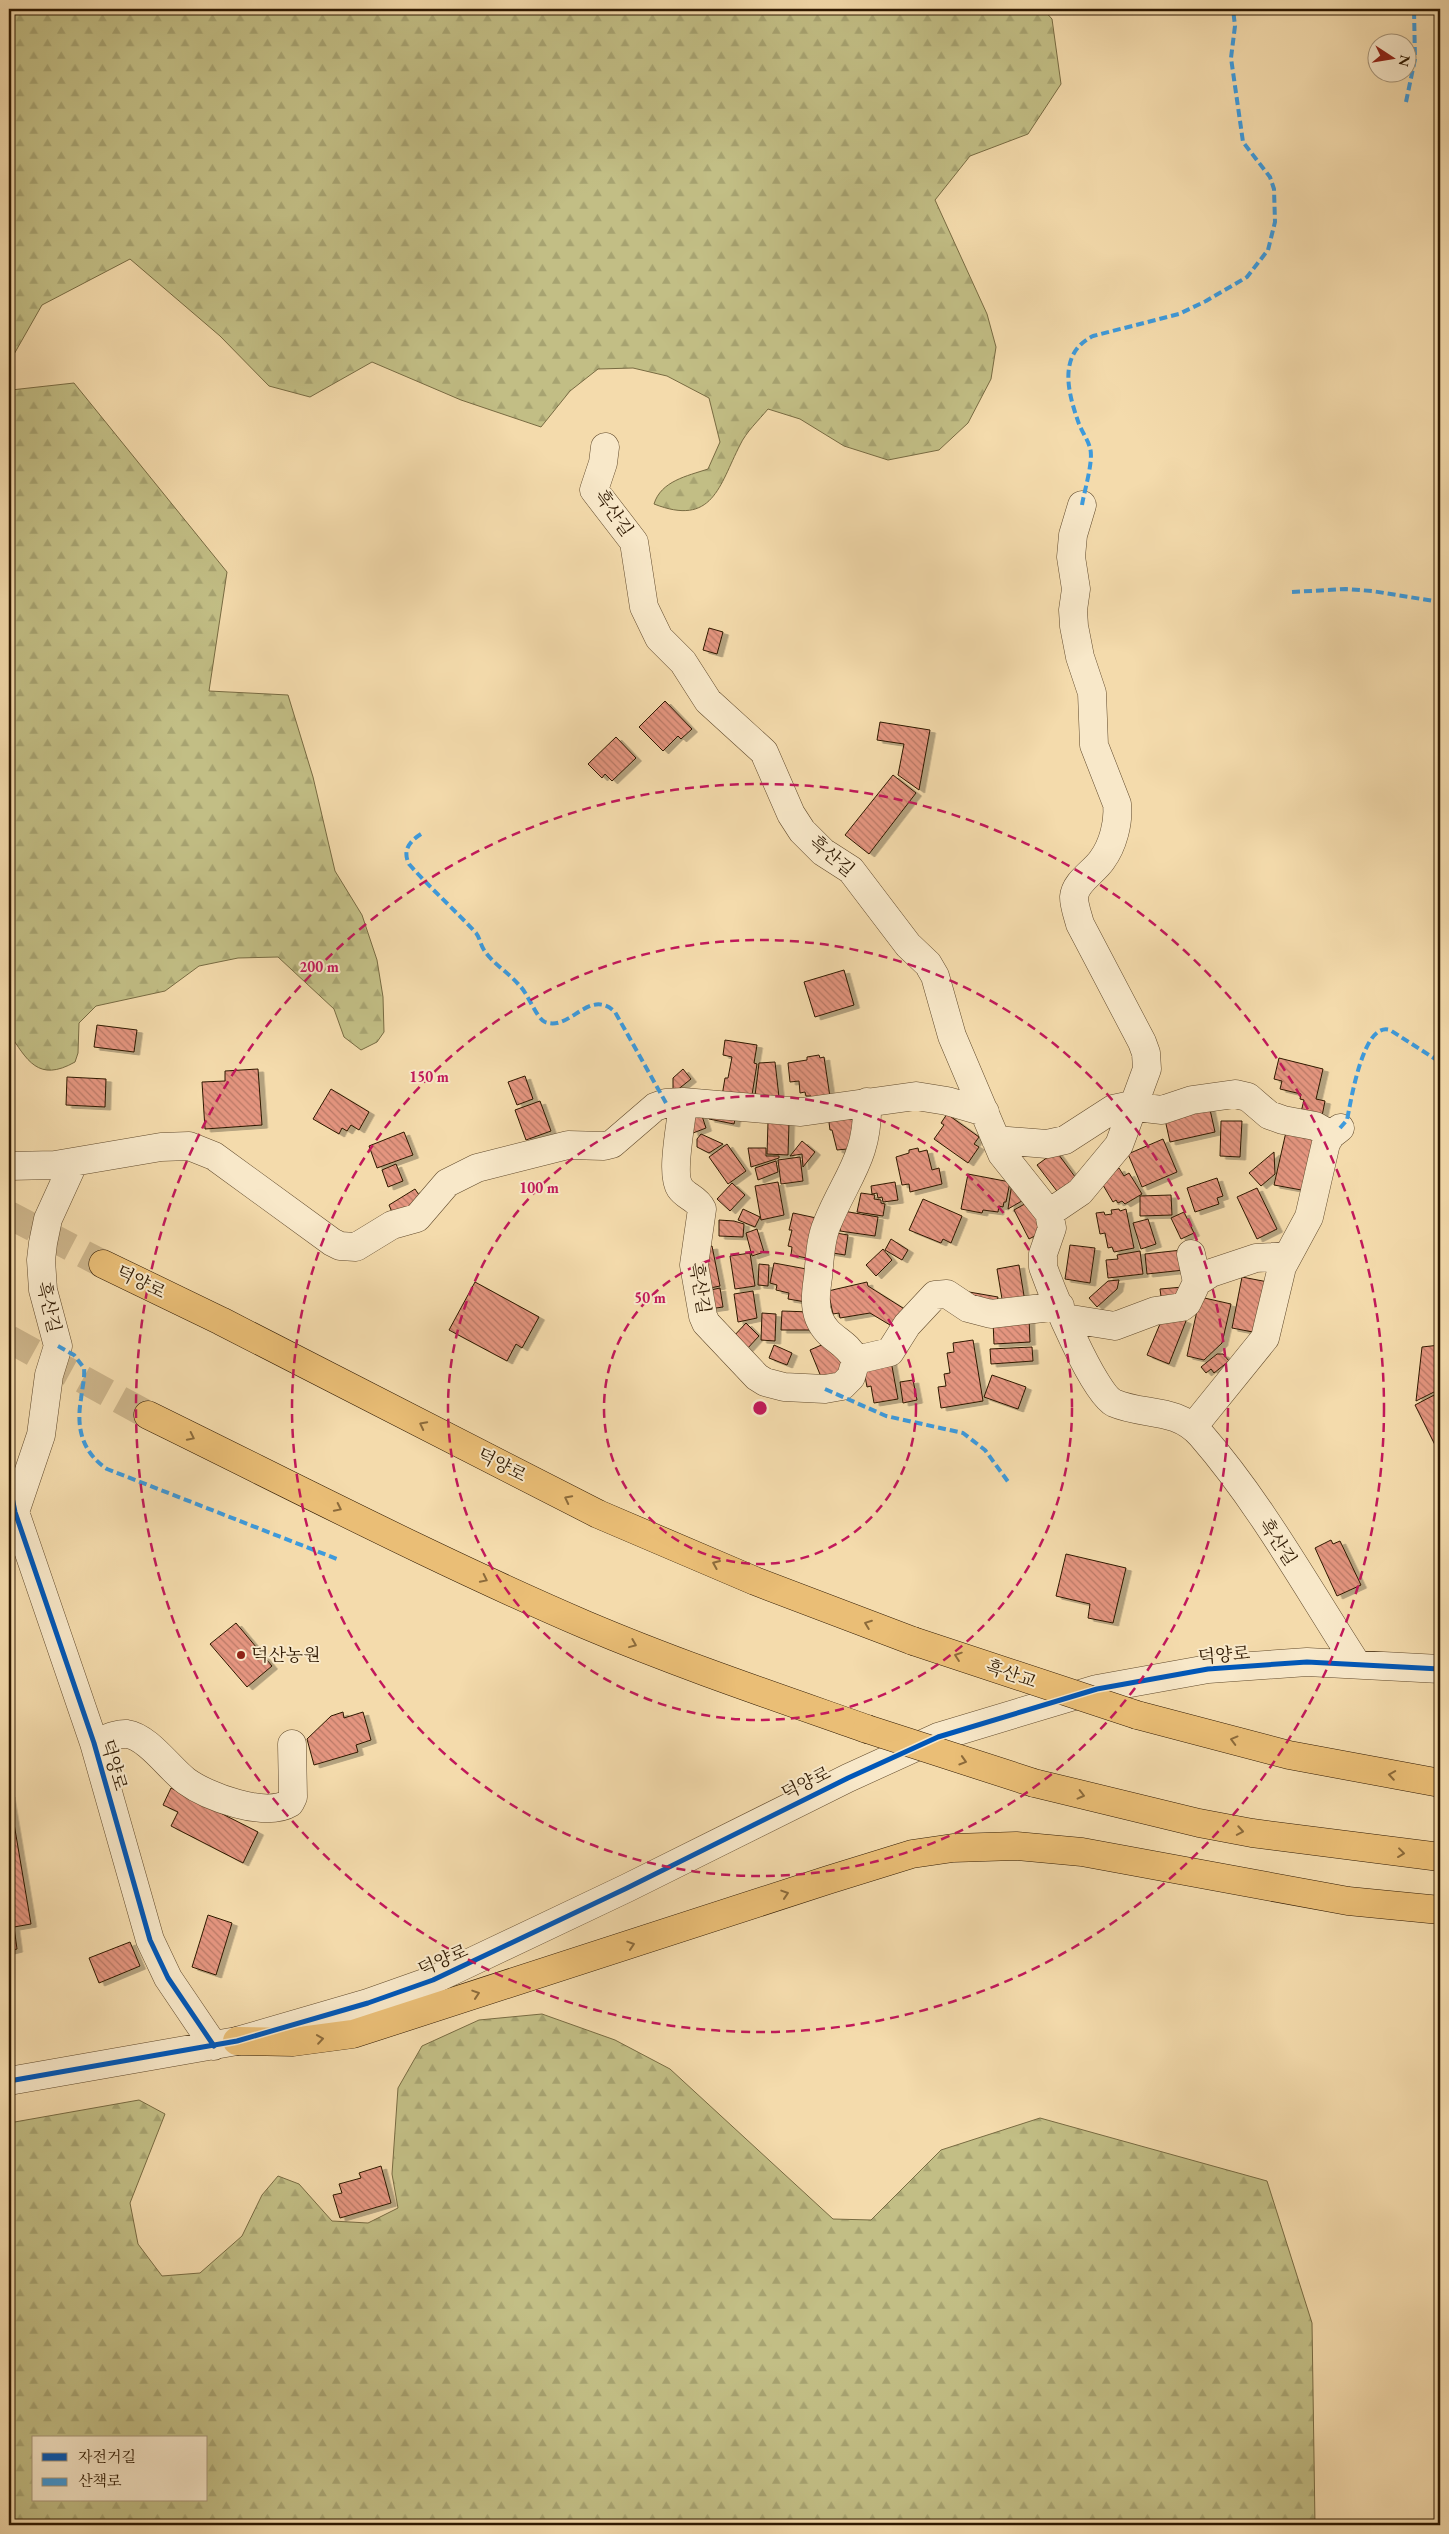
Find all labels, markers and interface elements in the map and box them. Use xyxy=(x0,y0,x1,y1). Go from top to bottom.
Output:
north arrow xyxy=(1366,32,1416,82)
text: N xyxy=(1395,53,1415,69)
street label: 흑산길 xyxy=(590,485,639,541)
street label: 흑산길 xyxy=(805,830,860,881)
text: 200 m xyxy=(299,957,339,976)
text: 150 m xyxy=(409,1067,449,1086)
text: 100 m xyxy=(519,1178,559,1197)
street label: 덕양로 xyxy=(113,1260,170,1303)
street label: 흑산길 xyxy=(685,1260,716,1315)
street label: 흑산길 xyxy=(32,1279,67,1335)
text: 50 m xyxy=(634,1288,666,1307)
centre of rings xyxy=(751,1399,769,1417)
one-way arrow xyxy=(419,1421,428,1431)
one-way arrow xyxy=(186,1430,195,1440)
street label: 덕양로 xyxy=(474,1442,531,1487)
one-way arrow xyxy=(564,1495,573,1505)
one-way arrow xyxy=(332,1502,341,1512)
street label: 흑산길 xyxy=(1255,1514,1302,1570)
one-way arrow xyxy=(712,1560,721,1571)
one-way arrow xyxy=(479,1573,488,1583)
one-way arrow xyxy=(864,1620,872,1630)
one-way arrow xyxy=(628,1638,636,1648)
street label: 덕양로 xyxy=(1197,1641,1251,1668)
place label: 덕산농원 xyxy=(251,1643,321,1666)
marker: 덕산농원 xyxy=(235,1649,247,1661)
one-way arrow xyxy=(954,1652,962,1662)
street label: 흑산교 xyxy=(983,1654,1040,1693)
one-way arrow xyxy=(1230,1736,1238,1746)
street label: 덕양로 xyxy=(96,1737,133,1793)
one-way arrow xyxy=(959,1756,967,1766)
street label: 덕양로 xyxy=(777,1761,834,1804)
one-way arrow xyxy=(1388,1771,1396,1781)
one-way arrow xyxy=(1077,1790,1085,1800)
one-way arrow xyxy=(1235,1825,1244,1835)
one-way arrow xyxy=(1397,1847,1405,1858)
one-way arrow xyxy=(781,1890,789,1900)
street label: 덕양로 xyxy=(414,1939,471,1980)
one-way arrow xyxy=(626,1940,635,1950)
one-way arrow xyxy=(471,1990,480,2000)
one-way arrow xyxy=(317,2034,325,2045)
legend xyxy=(32,2436,208,2502)
text: 자전거길 xyxy=(78,2447,136,2466)
text: 산책로 xyxy=(78,2471,122,2490)

